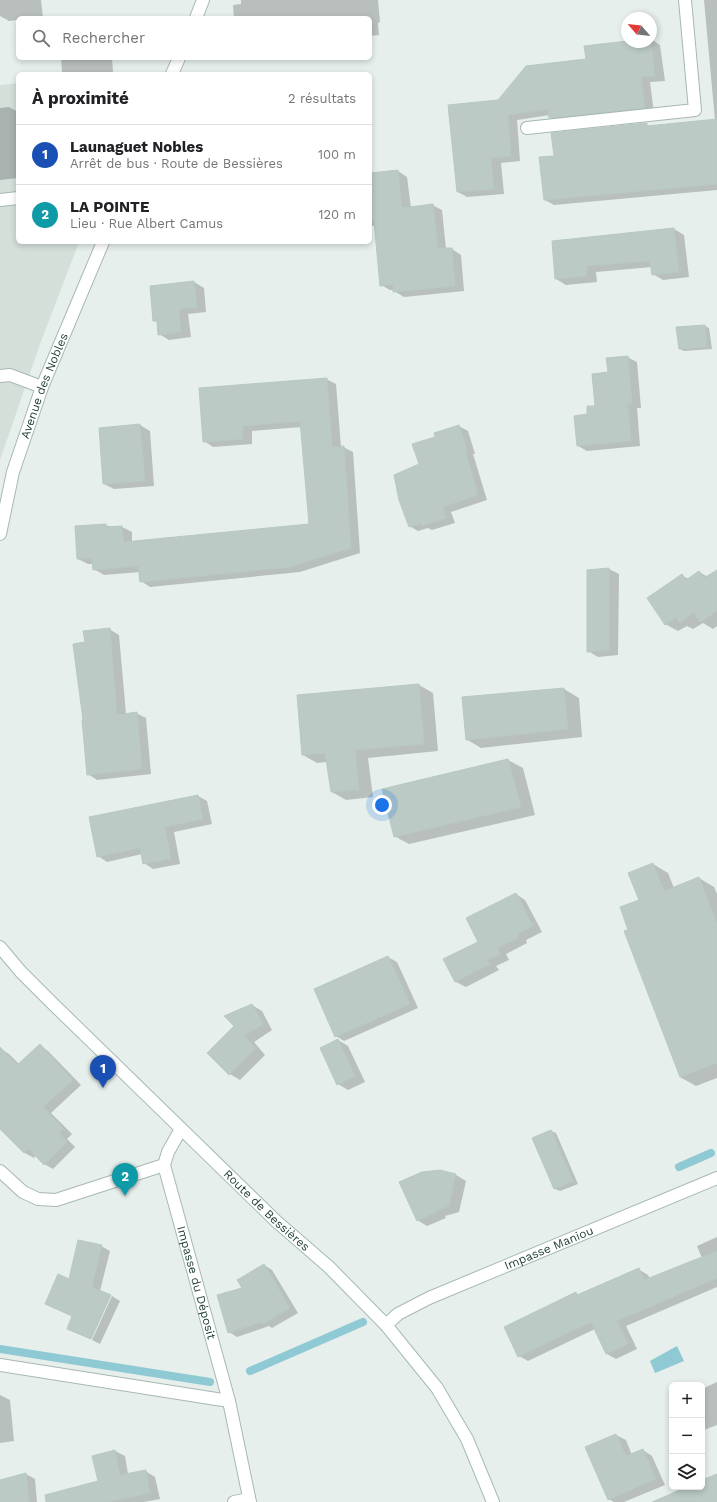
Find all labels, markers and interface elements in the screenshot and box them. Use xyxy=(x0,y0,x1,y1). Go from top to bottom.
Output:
north arrow xyxy=(621,12,657,48)
search box xyxy=(16,16,372,60)
icon: search xyxy=(30,27,52,49)
text: Rechercher xyxy=(62,29,145,47)
text: À proximité xyxy=(32,88,129,108)
text: 2 résultats xyxy=(288,91,356,106)
text: Launaguet Nobles xyxy=(70,138,203,156)
text: 1 xyxy=(42,147,48,162)
text: 100 m xyxy=(318,147,356,162)
text: Arrêt de bus · Route de Bessières xyxy=(70,156,283,171)
text: LA POINTE xyxy=(70,198,149,216)
text: 2 xyxy=(41,207,49,222)
text: 120 m xyxy=(318,207,356,222)
text: Lieu · Rue Albert Camus xyxy=(70,216,223,231)
street label: Avenue des Nobles xyxy=(18,331,71,440)
your location xyxy=(372,795,392,815)
pin: 1 xyxy=(90,1055,116,1088)
pin: 2 xyxy=(112,1163,138,1196)
street label: Route de Bessières xyxy=(221,1167,312,1254)
street label: Impasse Maniou xyxy=(502,1223,595,1273)
street label: Impasse du Déposit xyxy=(174,1224,219,1341)
map controls xyxy=(669,1382,705,1490)
button: + xyxy=(669,1382,705,1418)
button: − xyxy=(669,1418,705,1454)
button: layers xyxy=(669,1454,705,1490)

